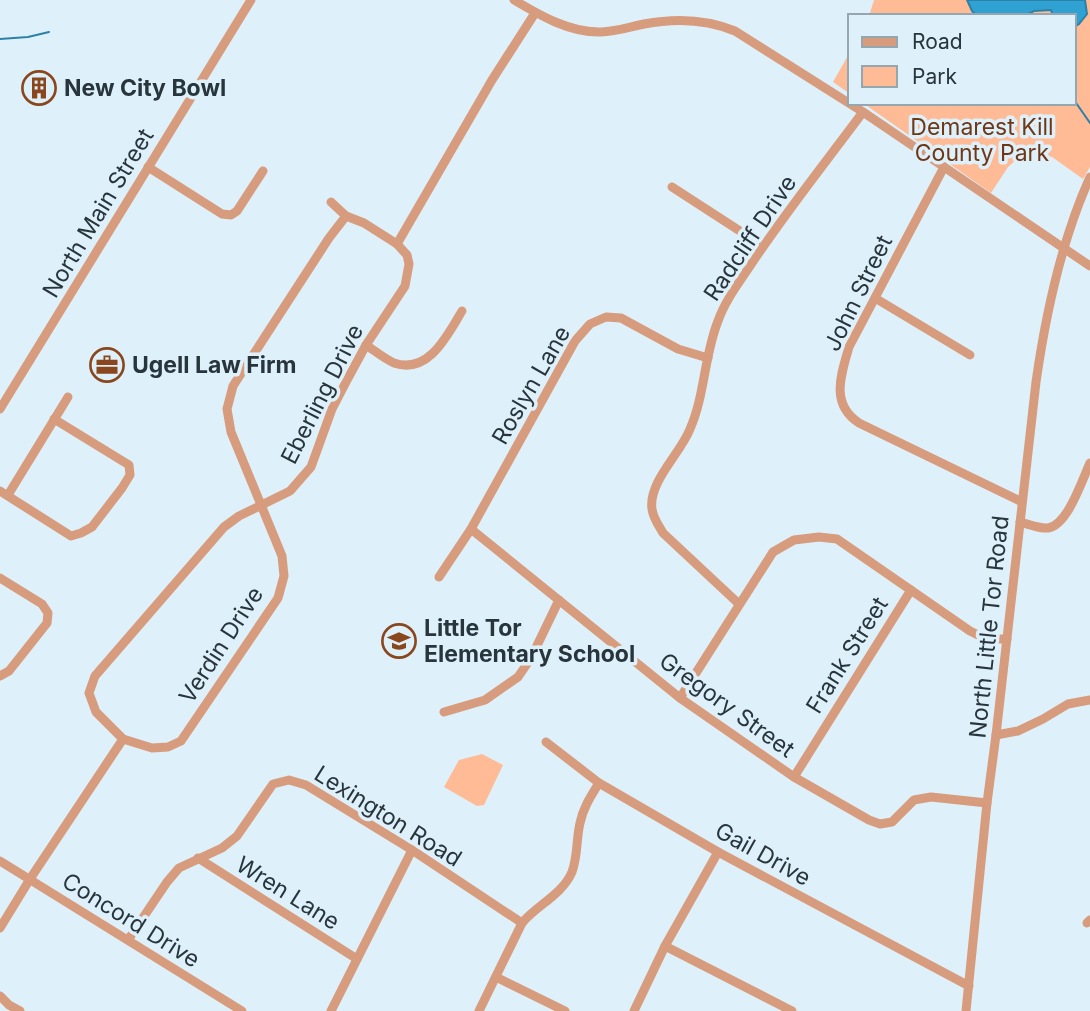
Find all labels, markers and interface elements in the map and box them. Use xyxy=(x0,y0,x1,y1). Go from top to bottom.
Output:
legend xyxy=(848,14,1076,105)
text: Road xyxy=(912,29,963,54)
text: Park xyxy=(912,64,957,89)
building icon: New City Bowl xyxy=(20,69,58,107)
place label: New City Bowl xyxy=(64,74,226,102)
park label: Demarest Kill County Park xyxy=(910,113,1054,167)
street label: North Main Street xyxy=(37,123,160,302)
street label: Radcliff Drive xyxy=(698,170,802,306)
street label: John Street xyxy=(818,230,898,356)
street label: Eberling Drive xyxy=(275,320,369,468)
street label: Roslyn Lane xyxy=(486,321,576,449)
office icon: Ugell Law Firm xyxy=(88,346,126,384)
place label: Ugell Law Firm xyxy=(132,351,297,379)
street label: North Little Tor Road xyxy=(963,514,1015,740)
street label: Verdin Drive xyxy=(173,582,269,708)
street label: Frank Street xyxy=(800,591,894,718)
place label: Little Tor Elementary School xyxy=(424,614,635,668)
school or university icon: Little Tor Elementary School xyxy=(380,622,418,660)
street label: Gregory Street xyxy=(654,647,800,764)
street label: Lexington Road xyxy=(309,760,467,872)
street label: Gail Drive xyxy=(710,816,816,892)
street label: Wren Lane xyxy=(231,850,345,936)
street label: Concord Drive xyxy=(57,867,205,973)

